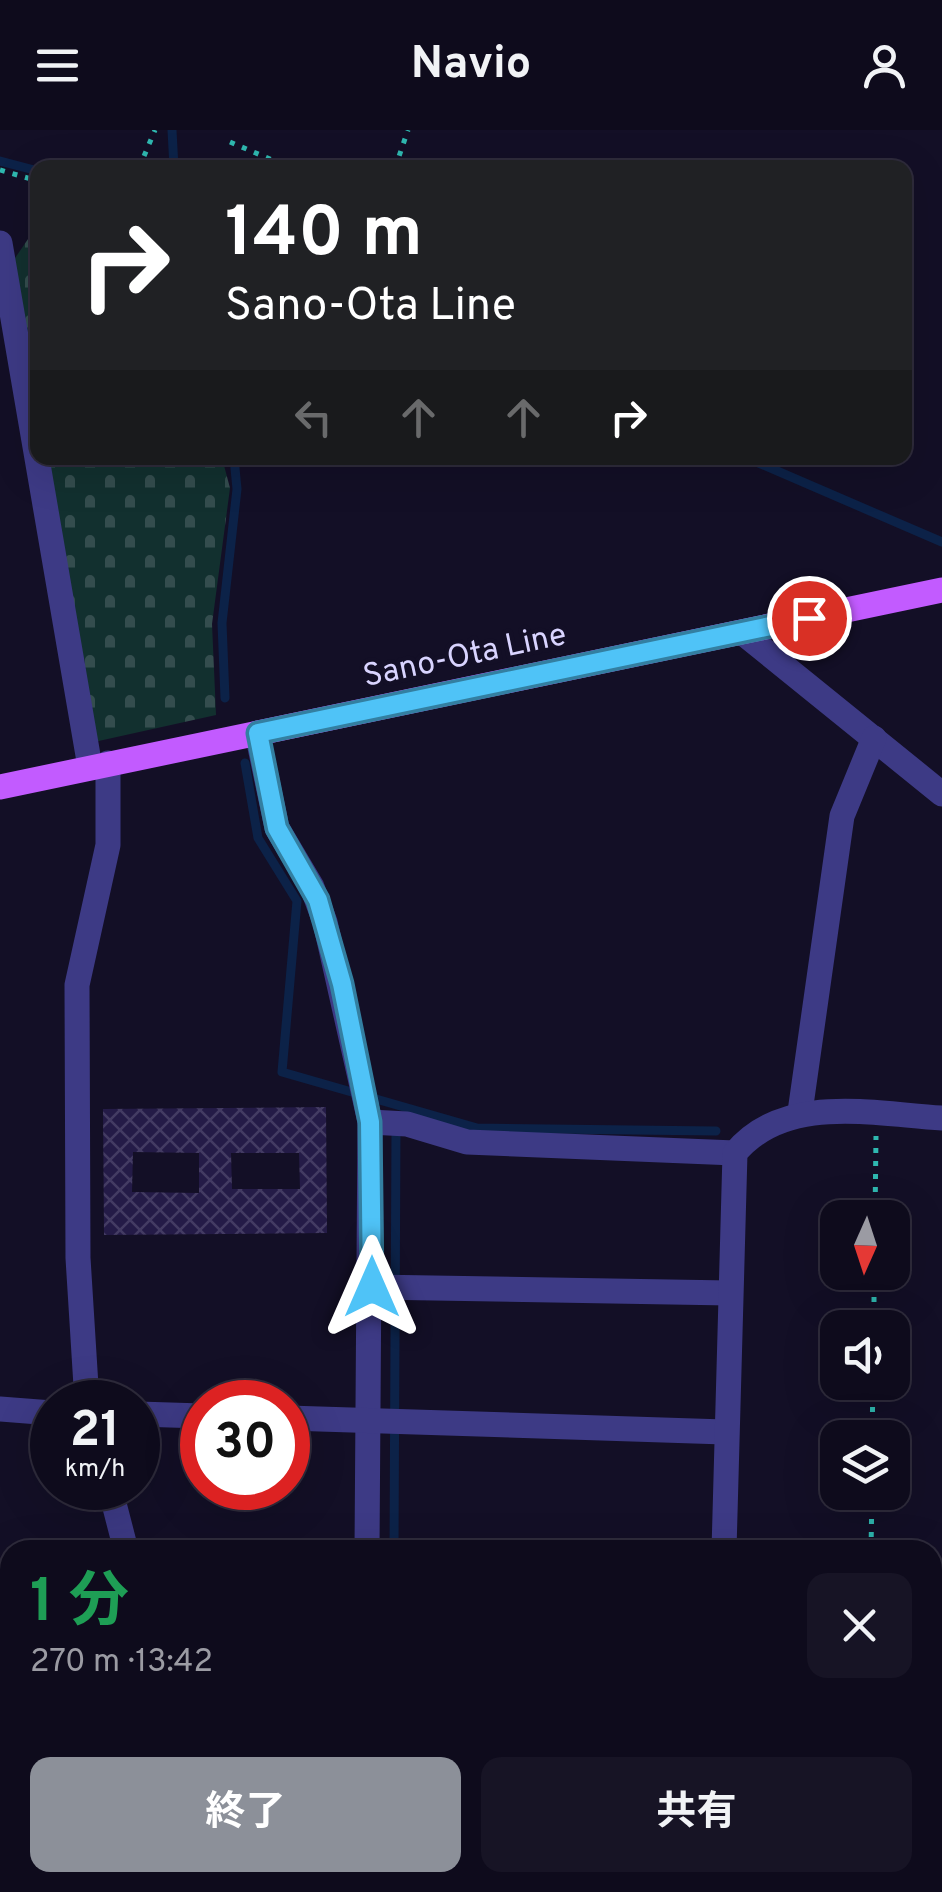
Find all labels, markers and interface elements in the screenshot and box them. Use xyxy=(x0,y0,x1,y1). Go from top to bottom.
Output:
text: Navio xyxy=(411,37,531,94)
icon: menu xyxy=(30,38,85,93)
icon: person xyxy=(857,38,912,93)
text: 140 m xyxy=(225,192,423,281)
icon: right xyxy=(60,200,190,330)
text: Sano-Ota Line xyxy=(225,279,516,336)
icon: left xyxy=(286,390,341,445)
icon: ahead xyxy=(391,390,446,445)
icon: ahead xyxy=(496,390,551,445)
icon: right xyxy=(601,390,656,445)
pin xyxy=(767,576,852,661)
icon: arrive xyxy=(782,591,837,646)
street label: Sano-Ota Line xyxy=(360,616,570,698)
north arrow xyxy=(820,1200,910,1290)
map controls xyxy=(820,1200,910,1510)
position arrow xyxy=(320,1235,424,1339)
button: sound xyxy=(820,1310,910,1400)
speed limit sign: 30 xyxy=(180,1380,310,1510)
text: 21 xyxy=(70,1401,120,1464)
button: layers xyxy=(820,1420,910,1510)
text: km/h xyxy=(65,1454,125,1486)
text: 1 分 xyxy=(30,1567,129,1643)
button: close xyxy=(807,1573,912,1678)
text: 270 m · 13:42 xyxy=(30,1643,213,1683)
button: 終了 xyxy=(30,1757,461,1872)
button: 共有 xyxy=(481,1757,912,1872)

